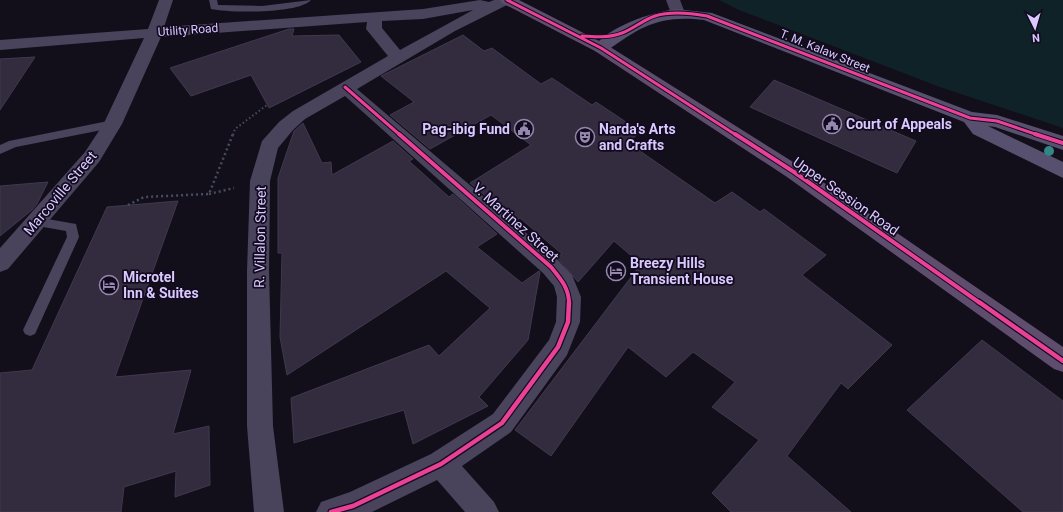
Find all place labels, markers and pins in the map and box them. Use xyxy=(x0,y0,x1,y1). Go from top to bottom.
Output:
public building icon: Court of Appeals xyxy=(821,113,843,135)
place label: Court of Appeals xyxy=(846,116,952,132)
public building icon: Pag-ibig Fund xyxy=(513,118,535,140)
place label: Pag-ibig Fund xyxy=(422,121,510,137)
place label: Narda's Arts and Crafts xyxy=(599,121,676,153)
theatre icon: Narda's Arts and Crafts xyxy=(574,126,596,148)
place label: Breezy Hills Transient House xyxy=(630,255,734,287)
hotel icon: Breezy Hills Transient House xyxy=(605,260,627,282)
place label: Microtel Inn & Suites xyxy=(123,269,199,301)
hotel icon: Microtel Inn & Suites xyxy=(98,274,120,296)

